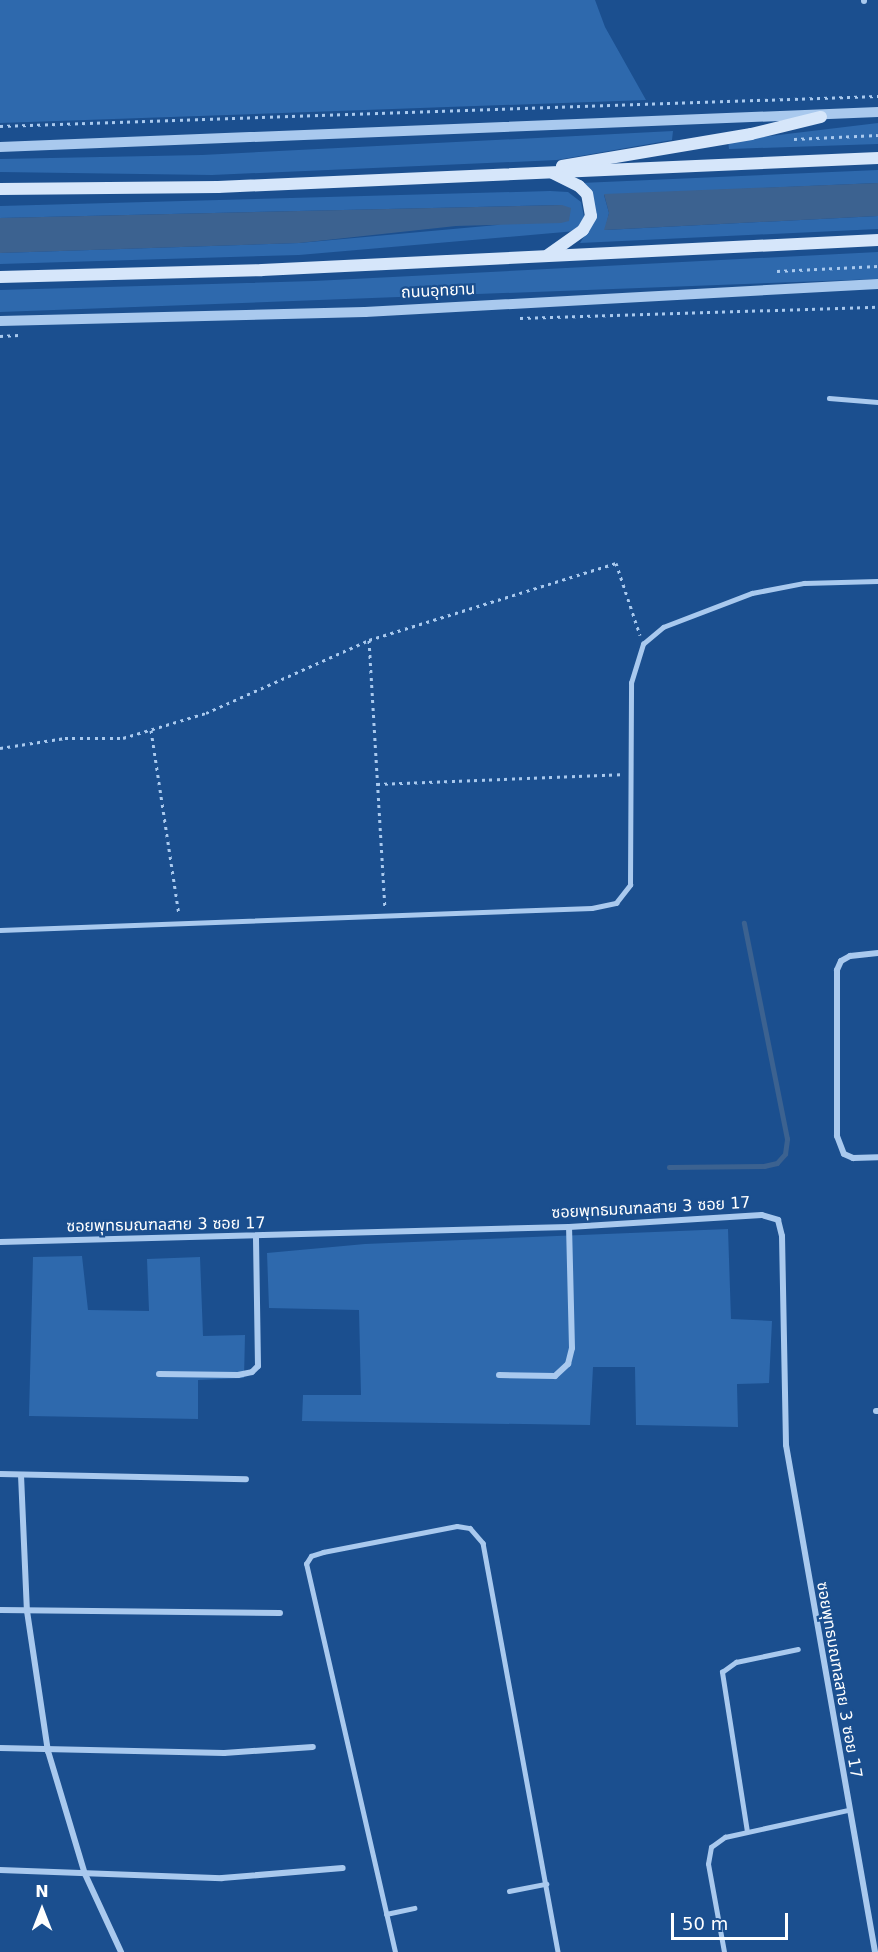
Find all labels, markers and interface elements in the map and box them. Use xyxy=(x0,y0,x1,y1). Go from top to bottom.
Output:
street label: ถนนอุทยาน xyxy=(401,279,475,303)
street label: ซอยพุทธมณฑลสาย 3 ซอย 17 xyxy=(551,1193,751,1223)
street label: ซอยพุทธมณฑลสาย 3 ซอย 17 xyxy=(66,1214,266,1236)
street label: ซอยพุทธมณฑลสาย 3 ซอย 17 xyxy=(812,1580,866,1780)
north arrow xyxy=(12,1880,72,1940)
text: N xyxy=(35,1882,49,1901)
scale bar xyxy=(674,1901,791,1939)
text: 50 m xyxy=(682,1913,728,1934)

